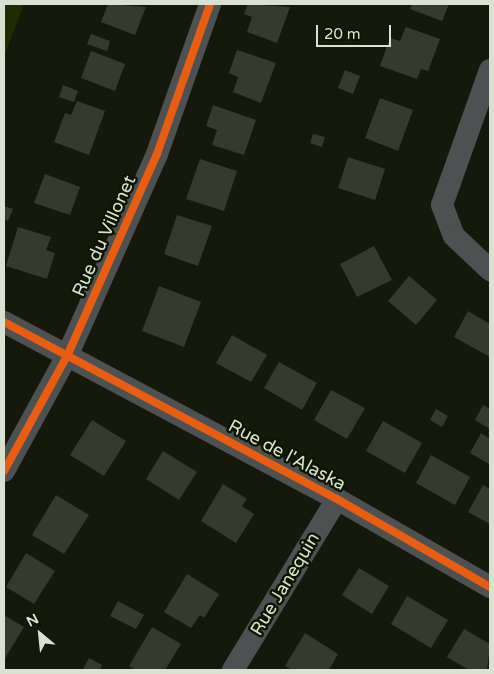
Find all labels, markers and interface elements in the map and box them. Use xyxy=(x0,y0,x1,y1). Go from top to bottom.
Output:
scale bar xyxy=(319,15,394,47)
text: 20 m xyxy=(324,25,361,43)
street label: Rue du Villonet xyxy=(68,172,140,300)
street label: Rue de l'Alaska xyxy=(225,415,349,495)
street label: Rue Janequin xyxy=(246,529,324,639)
north arrow xyxy=(15,609,65,659)
text: N xyxy=(24,610,42,630)

